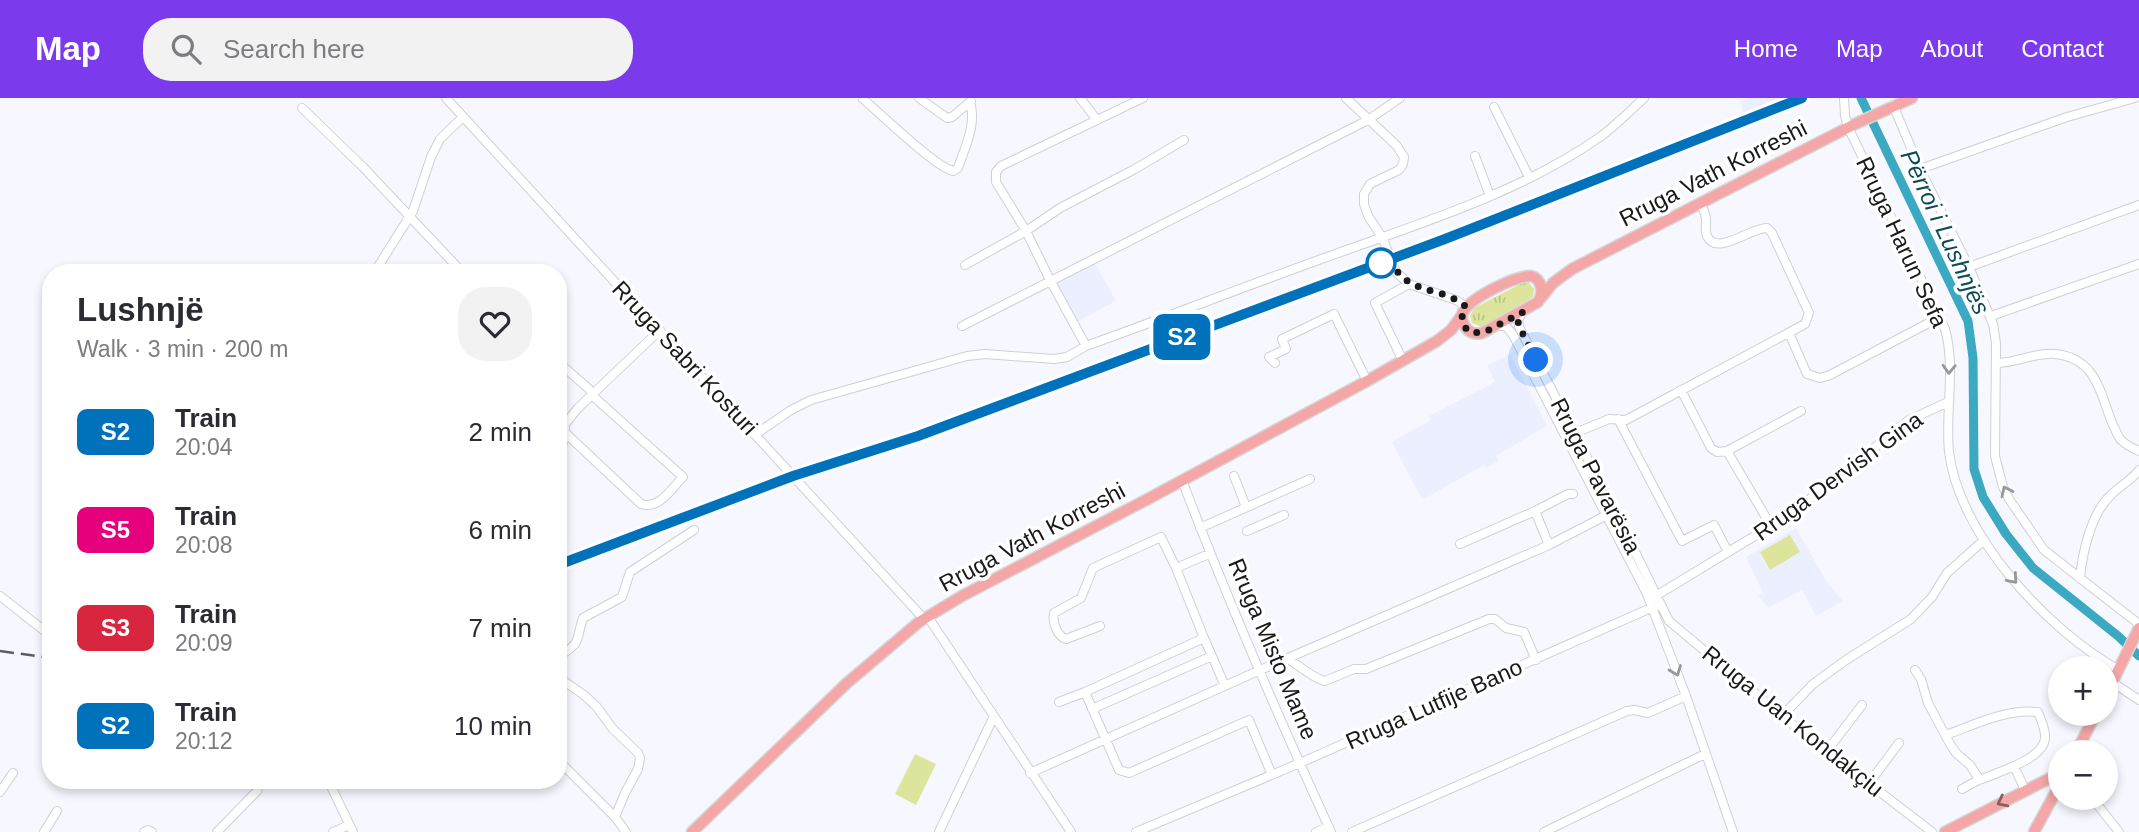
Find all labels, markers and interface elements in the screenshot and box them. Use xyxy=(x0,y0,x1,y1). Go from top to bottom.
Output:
search box xyxy=(143,18,633,81)
text: Map xyxy=(35,30,101,67)
icon: search xyxy=(167,30,205,68)
text: Search here xyxy=(223,34,365,64)
text: Home xyxy=(1734,35,1798,62)
text: Map xyxy=(1836,35,1883,62)
text: About xyxy=(1921,35,1983,62)
text: Contact xyxy=(2021,35,2104,62)
street label: Rruga Vath Korreshi xyxy=(1615,114,1811,232)
water label: Përroi i Lushnjës xyxy=(1895,145,1995,319)
street label: Rruga Harun Sefa xyxy=(1851,152,1953,332)
unlabelled marker xyxy=(1366,248,1396,278)
street label: Rruga Sabri Kosturi xyxy=(607,276,763,440)
button: heart xyxy=(458,287,532,361)
text: Lushnjë xyxy=(77,291,204,328)
line badge: S2 xyxy=(1150,314,1214,360)
text: S2 xyxy=(1167,323,1197,350)
text: Walk · 3 min · 200 m xyxy=(77,336,288,362)
your location xyxy=(1518,342,1553,377)
one-way arrow xyxy=(1942,364,1957,375)
street label: Rruga Pavarësia xyxy=(1546,394,1647,558)
text: Train xyxy=(175,403,237,433)
street label: Rruga Dervish Gina xyxy=(1749,406,1928,546)
text: 2 min xyxy=(468,417,532,447)
text: S2 xyxy=(101,418,130,445)
text: 20:04 xyxy=(175,434,233,460)
street label: Rruga Vath Korreshi xyxy=(935,477,1129,597)
one-way arrow xyxy=(2000,486,2014,498)
text: Train xyxy=(175,501,237,531)
text: 6 min xyxy=(468,515,532,545)
text: S5 xyxy=(101,516,130,543)
text: 20:08 xyxy=(175,532,233,558)
street label: Rruga Misto Mame xyxy=(1223,555,1323,743)
one-way arrow xyxy=(2005,571,2017,584)
text: Train xyxy=(175,599,237,629)
text: 7 min xyxy=(468,613,532,643)
text: S3 xyxy=(101,614,130,641)
text: 20:09 xyxy=(175,630,233,656)
street label: Rruga Uan Kondakçiu xyxy=(1697,640,1889,802)
street label: Rruga Lutfije Bano xyxy=(1342,653,1526,755)
map controls xyxy=(2048,656,2118,810)
button: + xyxy=(2048,656,2118,726)
one-way arrow xyxy=(1668,665,1682,677)
text: Train xyxy=(175,697,237,727)
text: 10 min xyxy=(454,711,532,741)
text: S2 xyxy=(101,712,130,739)
text: 20:12 xyxy=(175,728,233,754)
button: − xyxy=(2048,740,2118,810)
one-way arrow xyxy=(1997,794,2009,808)

